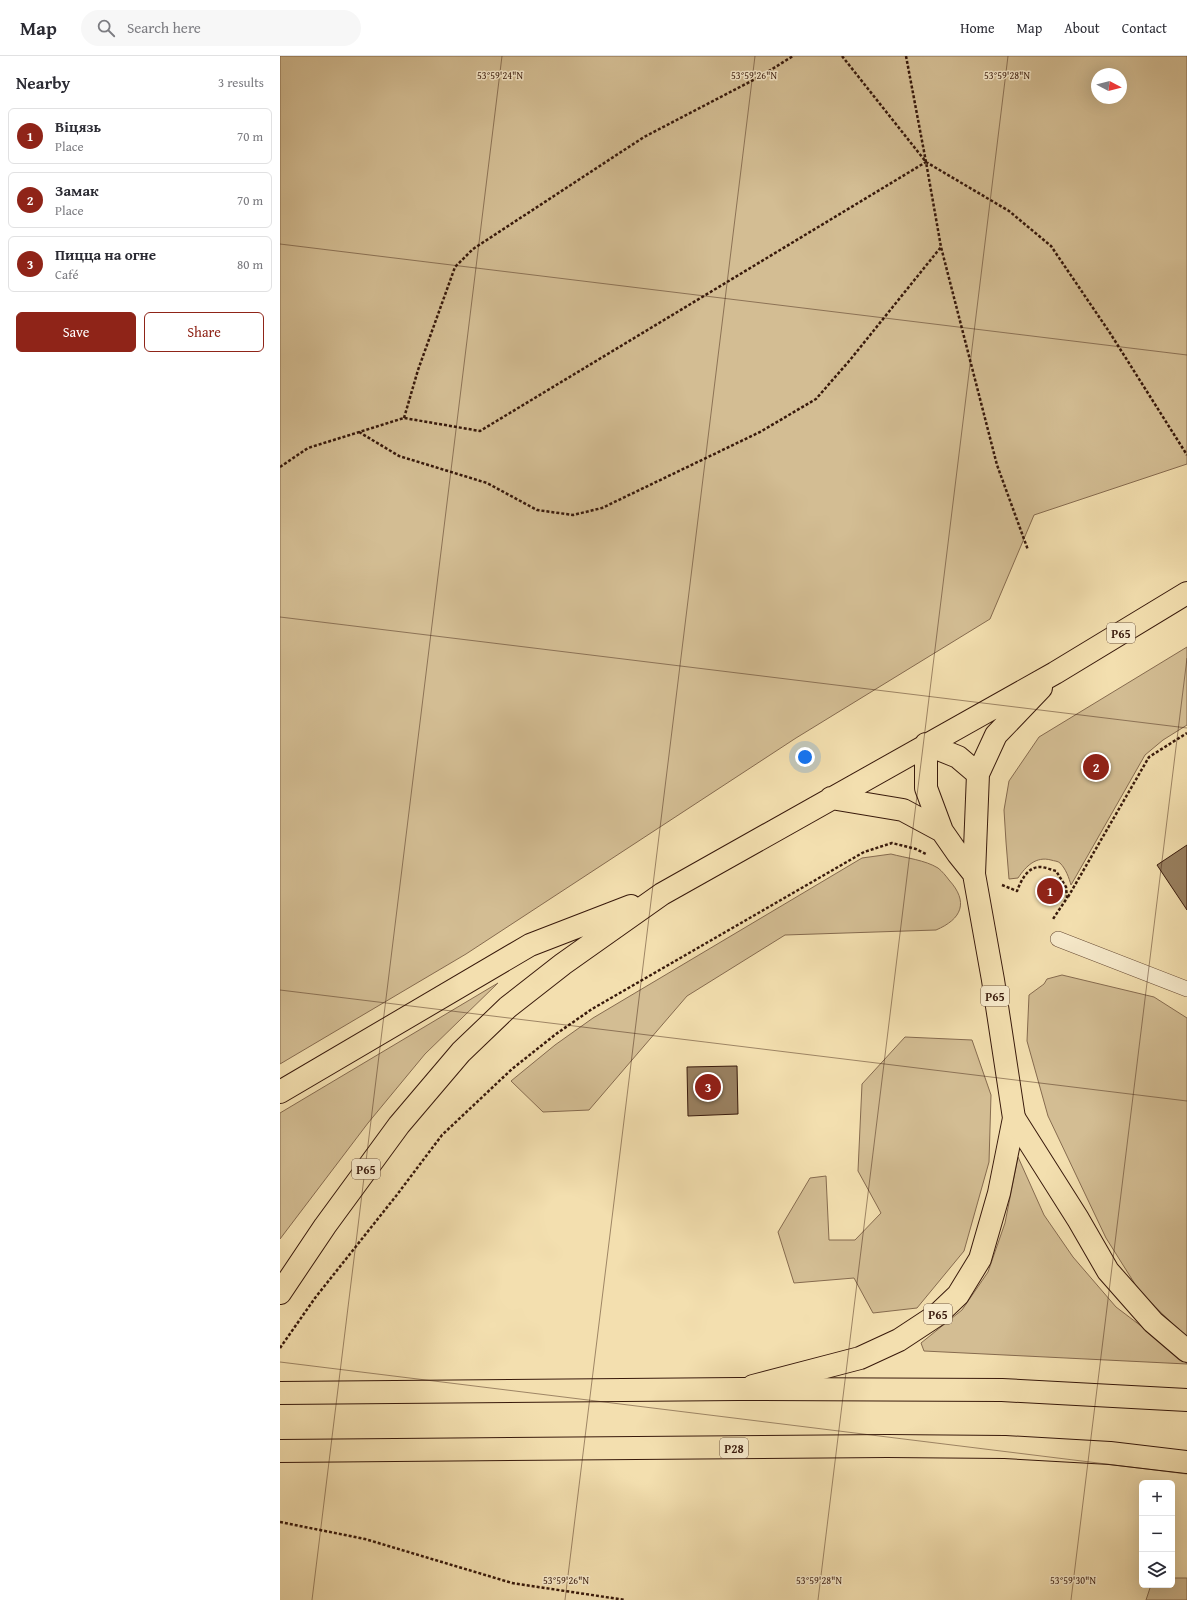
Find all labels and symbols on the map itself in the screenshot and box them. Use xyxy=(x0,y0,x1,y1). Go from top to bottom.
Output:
text: 53°59'24"N xyxy=(477,68,523,83)
text: 53°59'26"N xyxy=(731,68,777,83)
text: 53°59'28"N xyxy=(984,68,1030,83)
north arrow xyxy=(1091,68,1127,104)
road number: Р65 xyxy=(1107,623,1135,643)
your location xyxy=(795,747,815,767)
pin: 2 xyxy=(1083,752,1109,782)
pin: 1 xyxy=(1037,876,1063,906)
road number: Р65 xyxy=(981,986,1009,1006)
pin: 3 xyxy=(695,1072,721,1102)
road number: Р65 xyxy=(352,1159,380,1179)
road number: Р65 xyxy=(924,1304,952,1324)
road number: Р28 xyxy=(720,1438,748,1458)
text: 53°59'26"N xyxy=(543,1573,589,1588)
text: 53°59'28"N xyxy=(796,1573,842,1588)
text: 53°59'30"N xyxy=(1050,1573,1096,1588)

